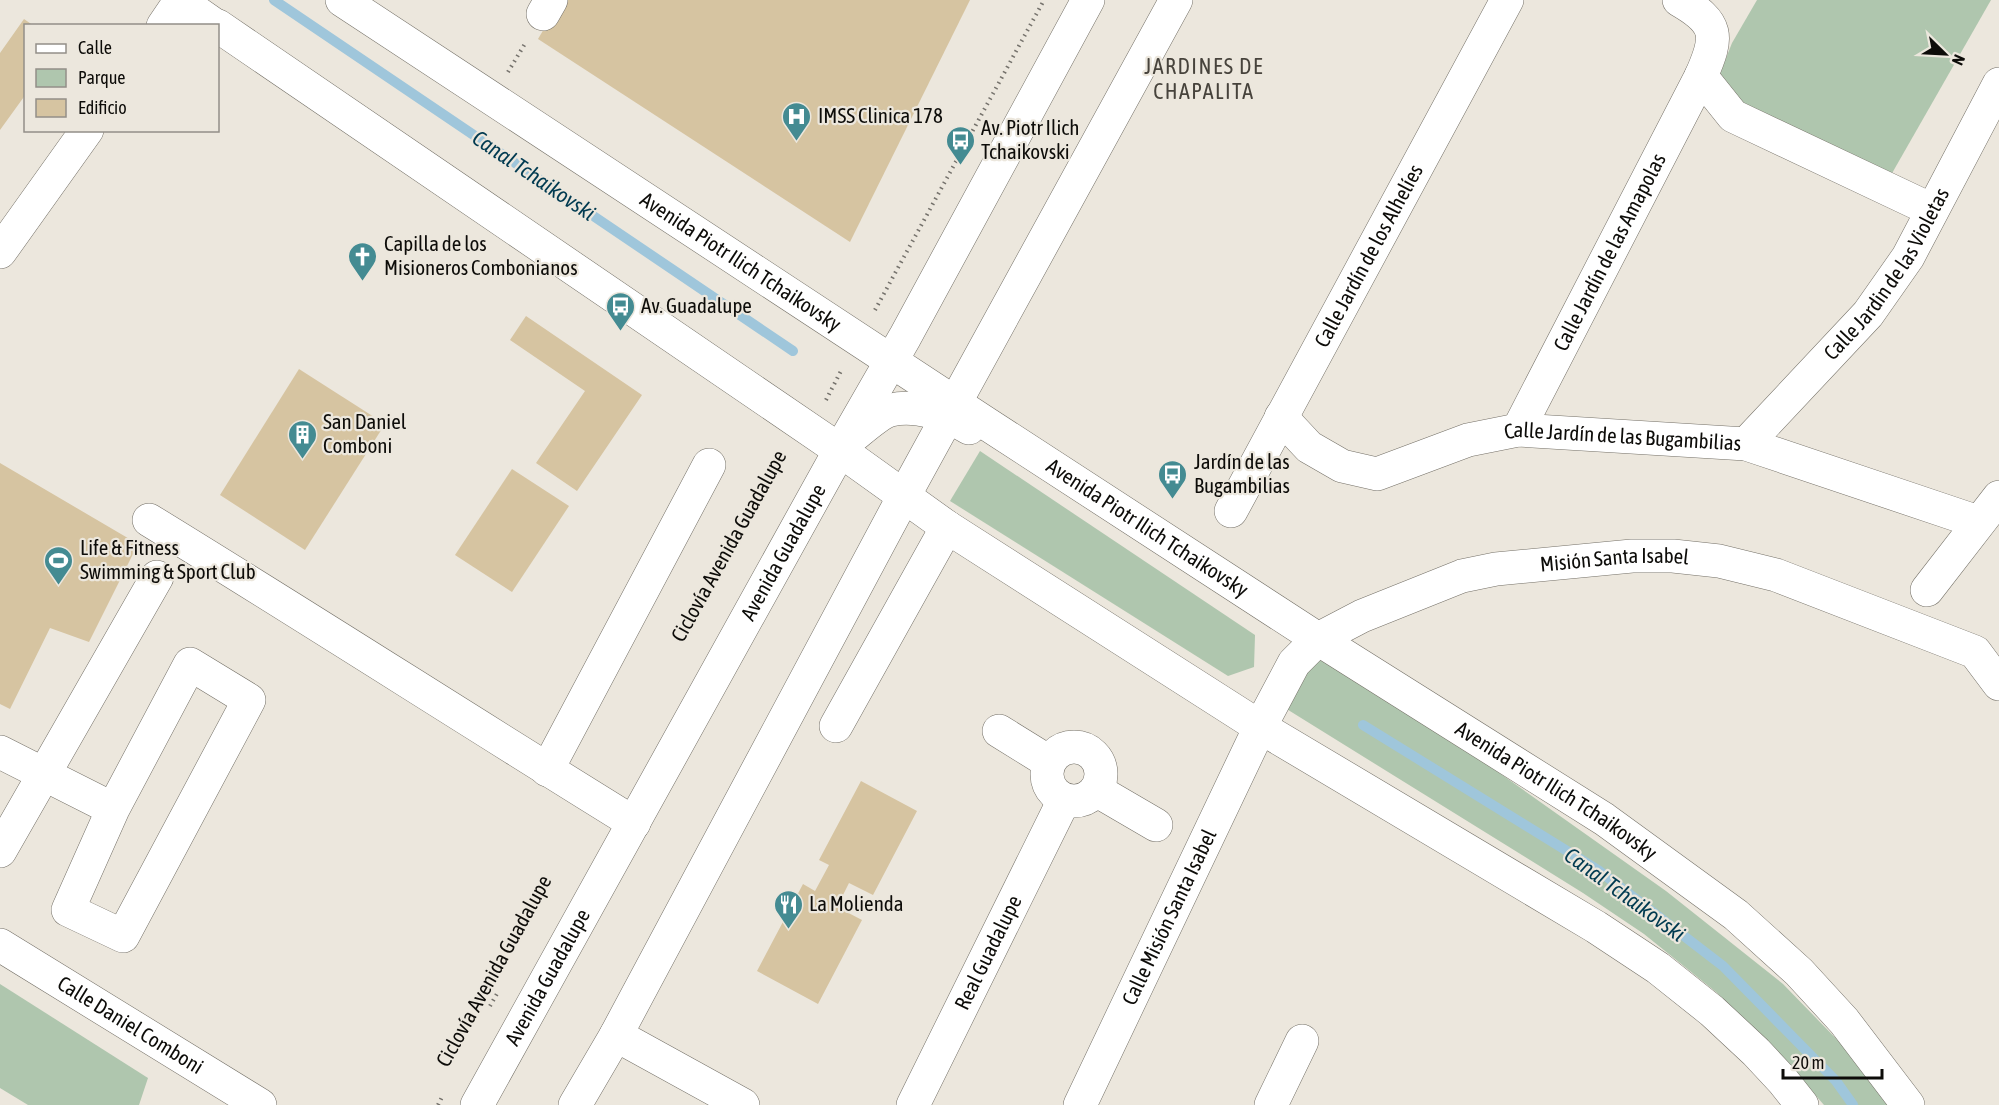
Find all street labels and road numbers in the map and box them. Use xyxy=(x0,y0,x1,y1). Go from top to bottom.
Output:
street label: Calle Jardín de las Amapolas xyxy=(1548,149,1670,355)
street label: Calle Jardín de los Alhelíes xyxy=(1309,160,1427,351)
street label: Calle Jardin de las Violetas xyxy=(1818,183,1953,364)
street label: Avenida Piotr Ilich Tchaikovsky xyxy=(636,187,846,336)
street label: Calle Jardín de las Bugambilias xyxy=(1502,417,1742,455)
street label: Ciclovía Avenida Guadalupe xyxy=(666,446,792,646)
street label: Avenida Piotr Ilich Tchaikovsky xyxy=(1043,453,1253,602)
street label: Avenida Guadalupe xyxy=(736,480,832,626)
street label: Misión Santa Isabel xyxy=(1539,543,1691,576)
street label: Avenida Piotr Ilich Tchaikovsky xyxy=(1452,716,1662,865)
street label: Calle Misión Santa Isabel xyxy=(1116,825,1221,1009)
street label: Ciclovía Avenida Guadalupe xyxy=(431,871,557,1071)
street label: Real Guadalupe xyxy=(949,891,1026,1013)
street label: Avenida Guadalupe xyxy=(499,905,595,1051)
street label: Calle Daniel Comboni xyxy=(54,970,208,1078)

